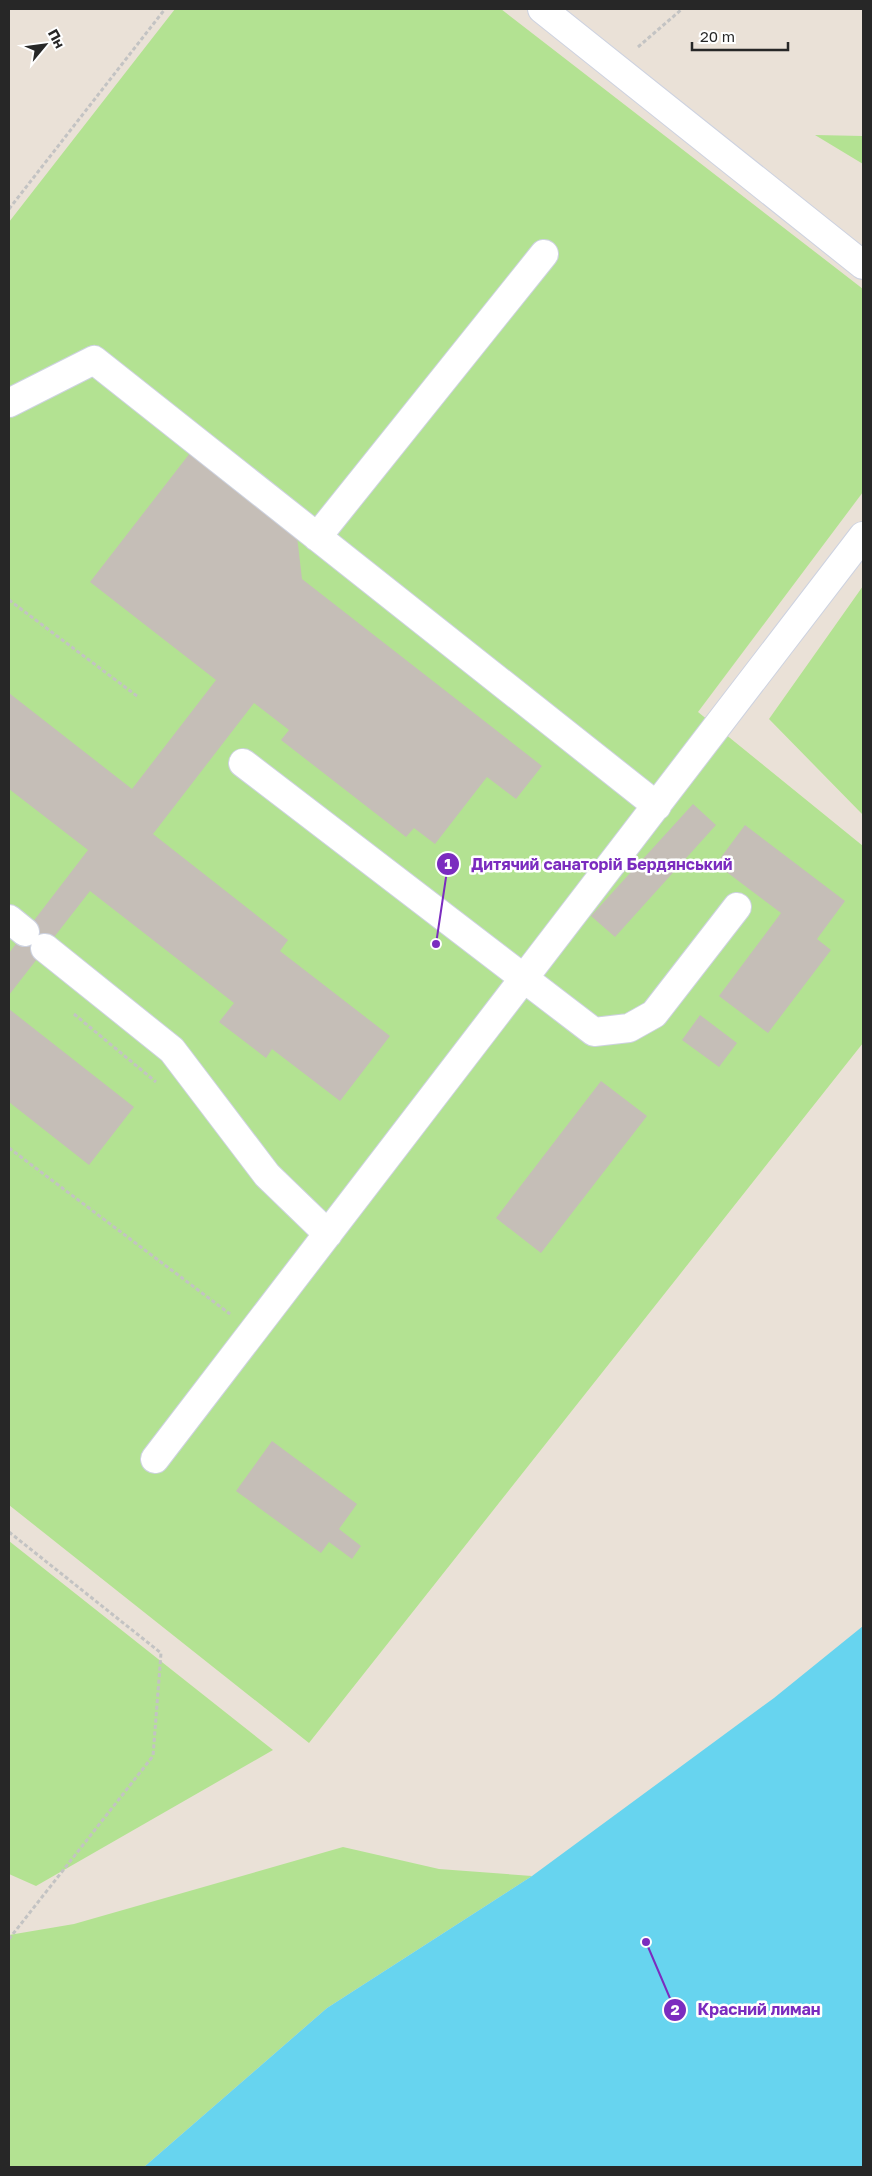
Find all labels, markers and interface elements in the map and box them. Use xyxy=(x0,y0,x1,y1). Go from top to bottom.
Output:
north arrow xyxy=(20,20,70,70)
scale bar xyxy=(692,20,788,52)
text: Пн xyxy=(45,26,69,51)
text: 20 m xyxy=(700,27,735,45)
callout: Дитячий санаторій Бердянський xyxy=(436,849,742,880)
text: 1 xyxy=(444,854,452,872)
text: Дитячий санаторій Бердянський xyxy=(471,854,733,874)
callout: Красний лиман xyxy=(663,1994,831,2025)
text: Красний лиман xyxy=(697,1999,821,2019)
text: 2 xyxy=(670,2000,680,2018)

